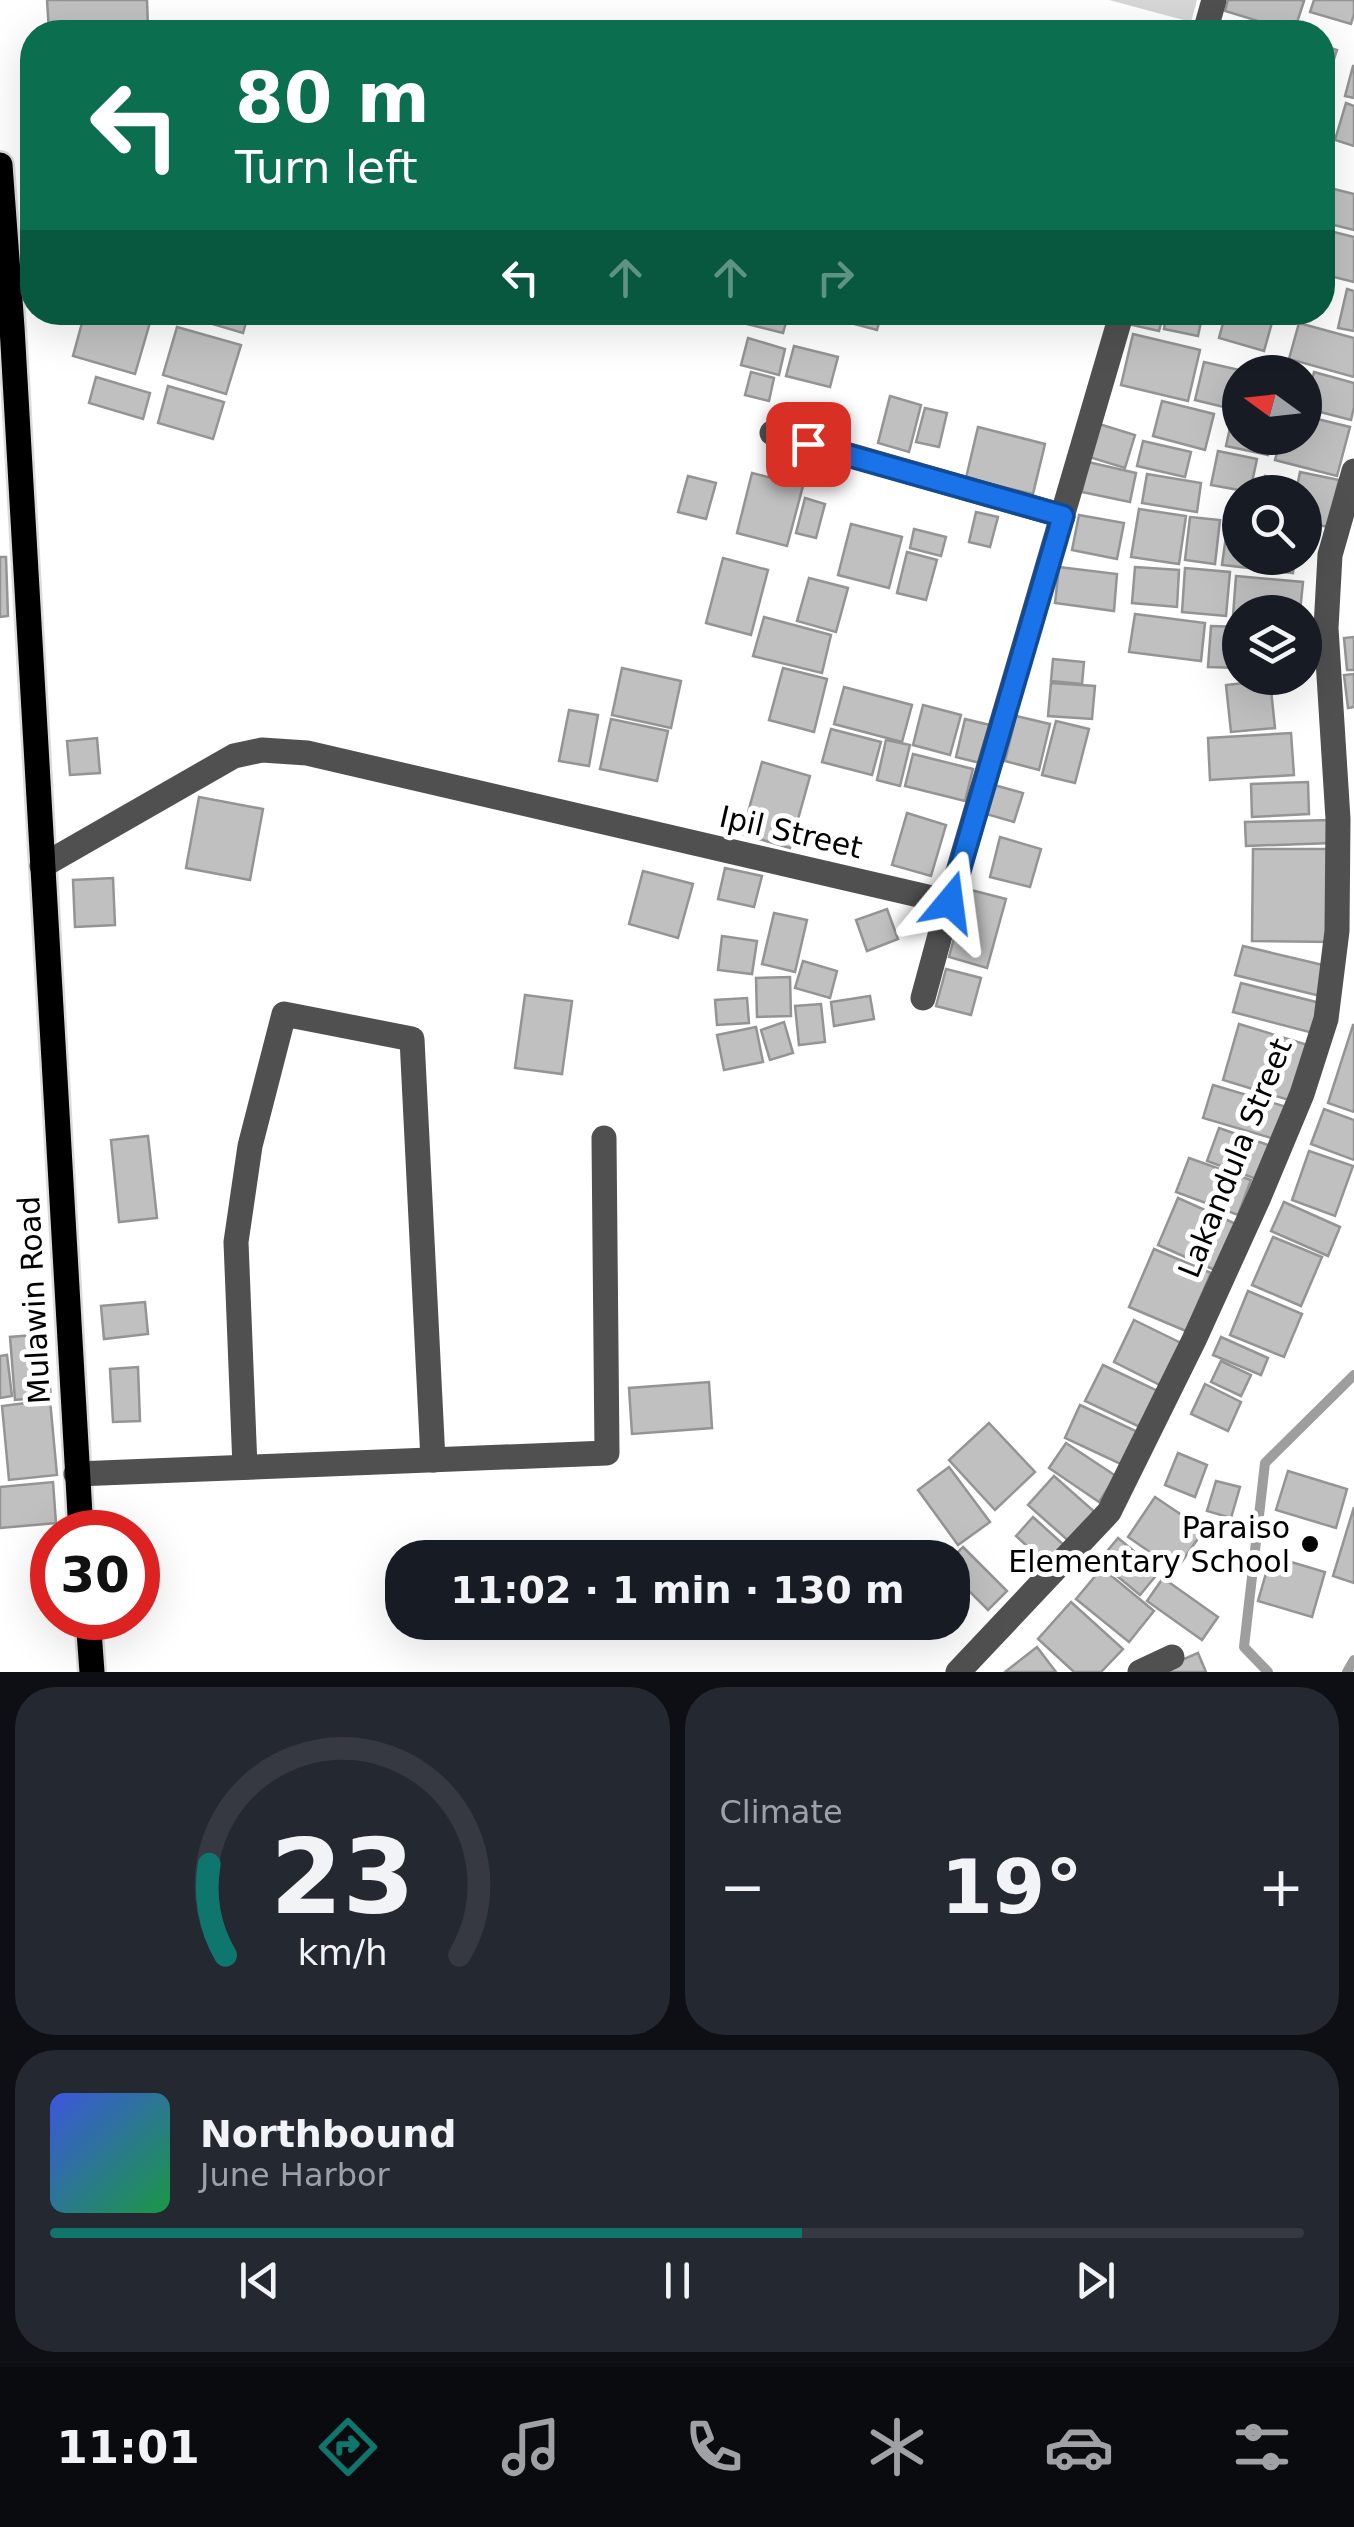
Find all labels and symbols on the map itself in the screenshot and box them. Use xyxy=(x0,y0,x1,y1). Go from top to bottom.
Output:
north arrow xyxy=(1222,355,1322,455)
pin xyxy=(766,402,851,487)
street label: Ipil Street xyxy=(716,799,866,865)
position arrow xyxy=(898,850,1002,954)
street label: Lakandula Street xyxy=(1171,1033,1299,1283)
street label: Mulawin Road xyxy=(11,1195,57,1405)
speed limit sign: 30 xyxy=(30,1510,160,1640)
place label: Paraiso Elementary School xyxy=(1008,1510,1290,1579)
marker: Paraiso Elementary School xyxy=(1299,1533,1321,1555)

